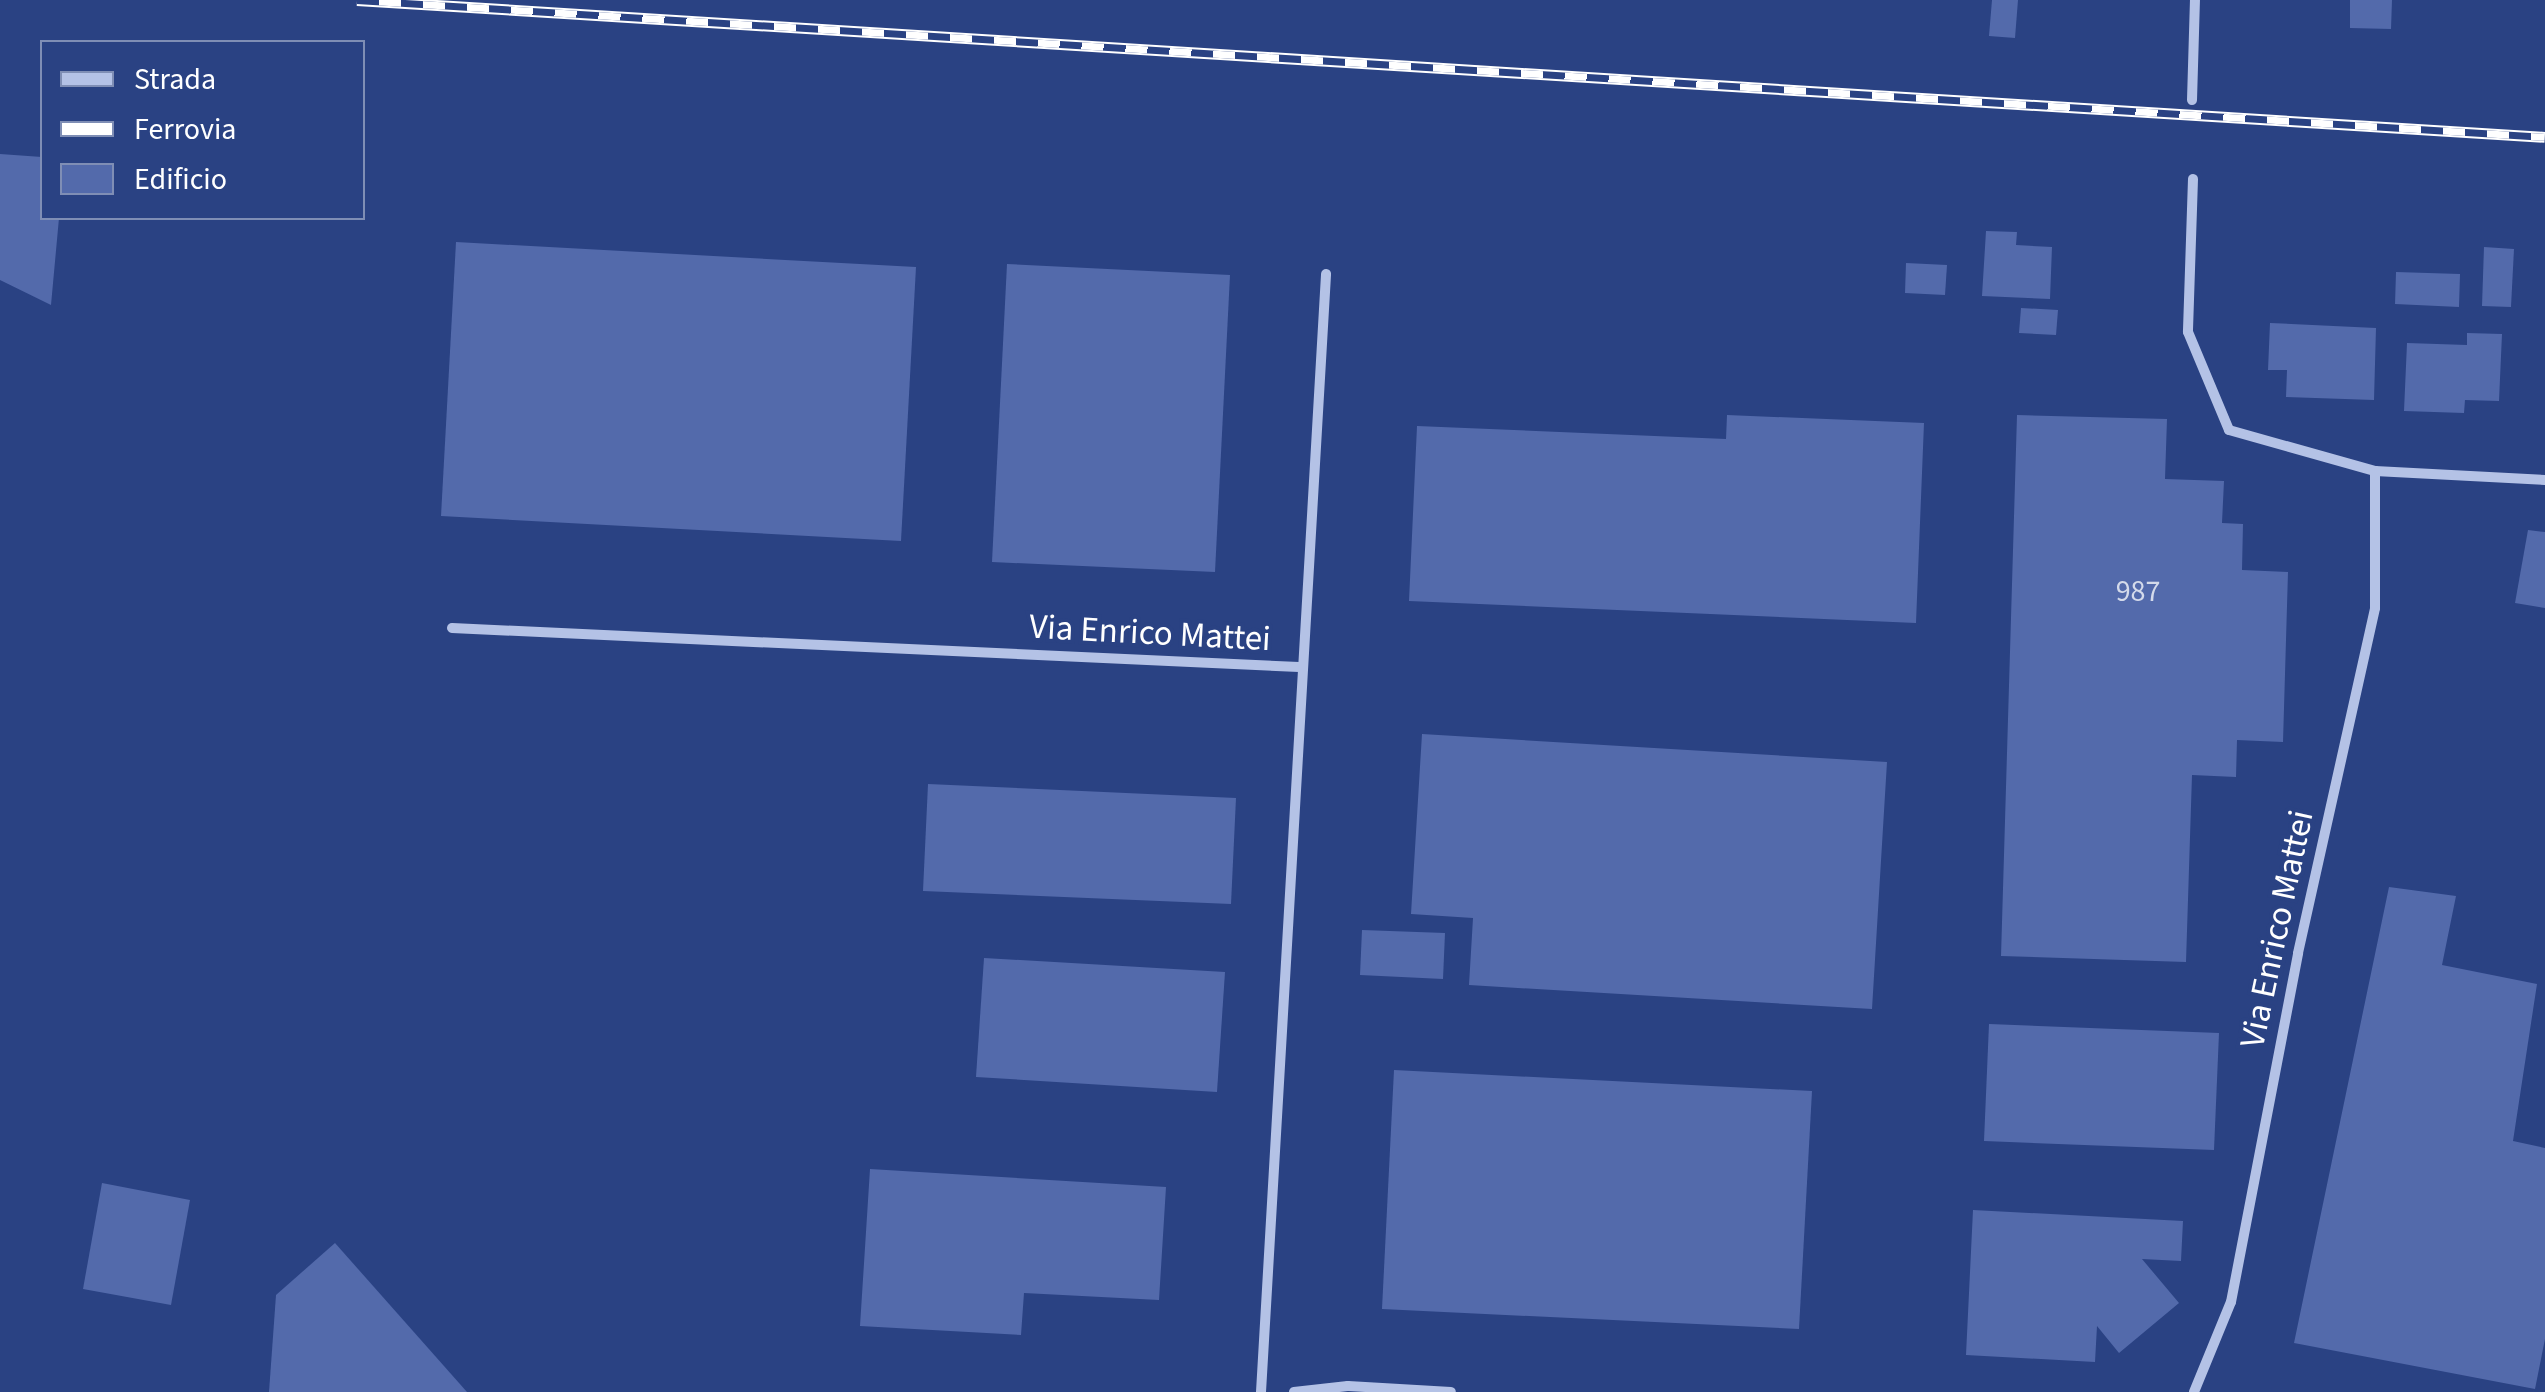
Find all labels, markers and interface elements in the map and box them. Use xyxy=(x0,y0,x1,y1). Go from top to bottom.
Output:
legend xyxy=(40,40,365,220)
text: Strada xyxy=(134,58,216,101)
text: Ferrovia xyxy=(134,108,236,151)
text: Edificio xyxy=(134,158,227,201)
house number: 987 xyxy=(2116,574,2160,610)
street label: Via Enrico Mattei xyxy=(1028,606,1272,660)
street label: Via Enrico Mattei xyxy=(2231,806,2323,1052)

